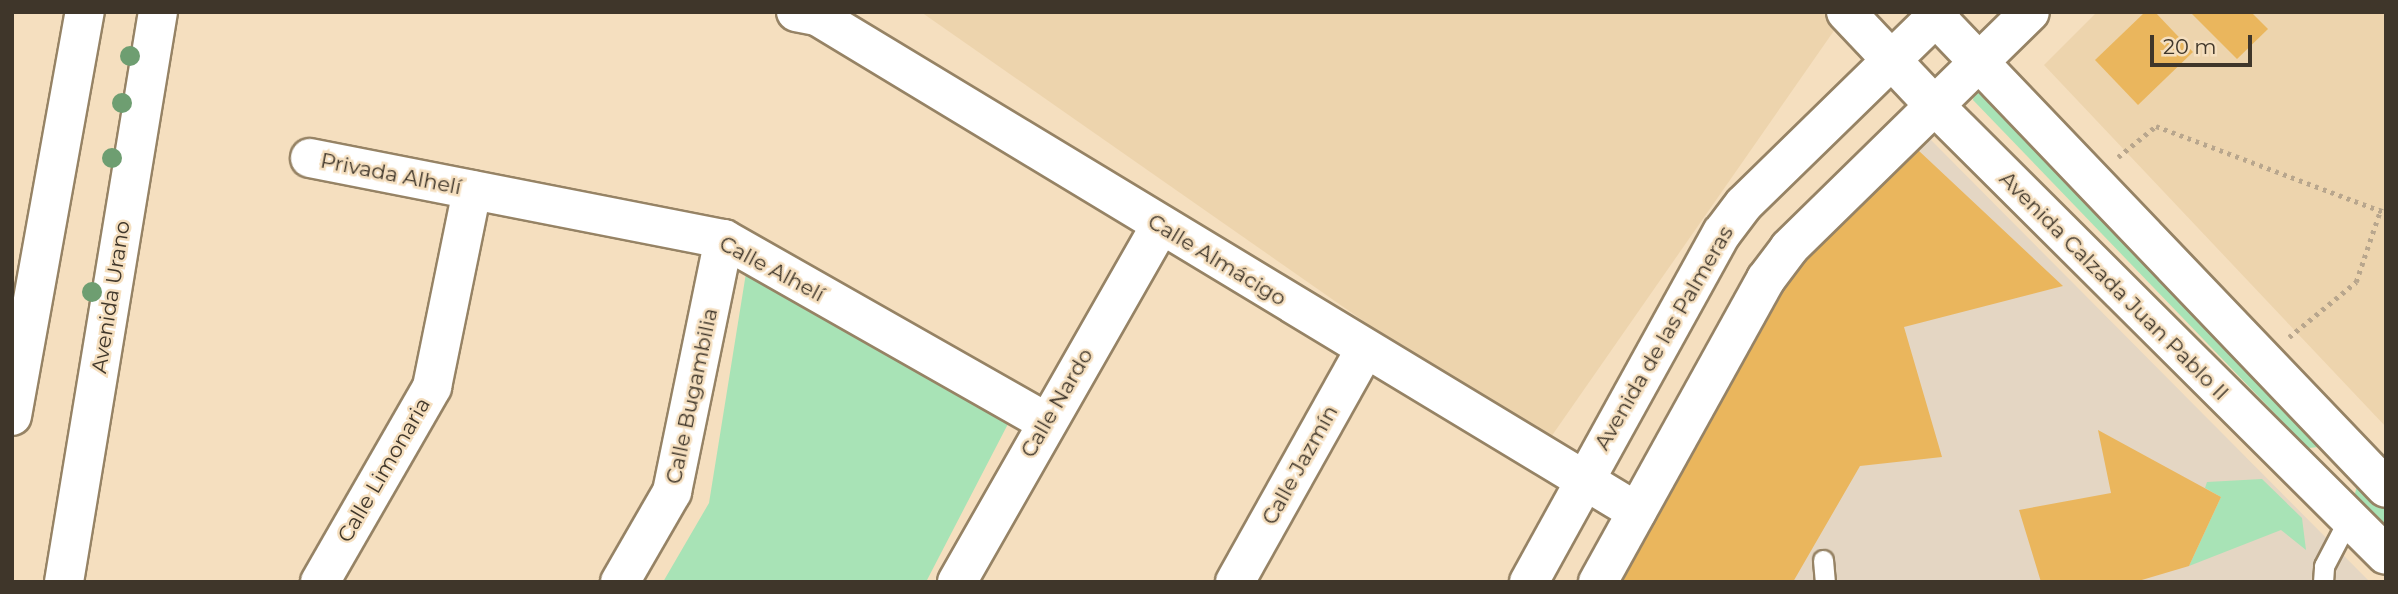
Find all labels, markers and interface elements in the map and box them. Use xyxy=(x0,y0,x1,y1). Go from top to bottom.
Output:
scale bar xyxy=(2153,21,2254,65)
text: 20 m xyxy=(2163,34,2217,59)
street label: Privada Alhelí xyxy=(318,148,464,200)
street label: Avenida Calzada Juan Pablo II xyxy=(1994,166,2234,406)
street label: Calle Almácigo xyxy=(1143,209,1291,311)
street label: Avenida Urano xyxy=(86,219,136,375)
street label: Avenida de las Palmeras xyxy=(1589,222,1739,454)
street label: Calle Alhelí xyxy=(715,231,829,307)
street label: Calle Bugambilia xyxy=(661,306,723,486)
street label: Calle Nardo xyxy=(1016,344,1098,462)
street label: Calle Limonaria xyxy=(332,393,436,547)
street label: Calle Jazmín xyxy=(1257,401,1343,529)

